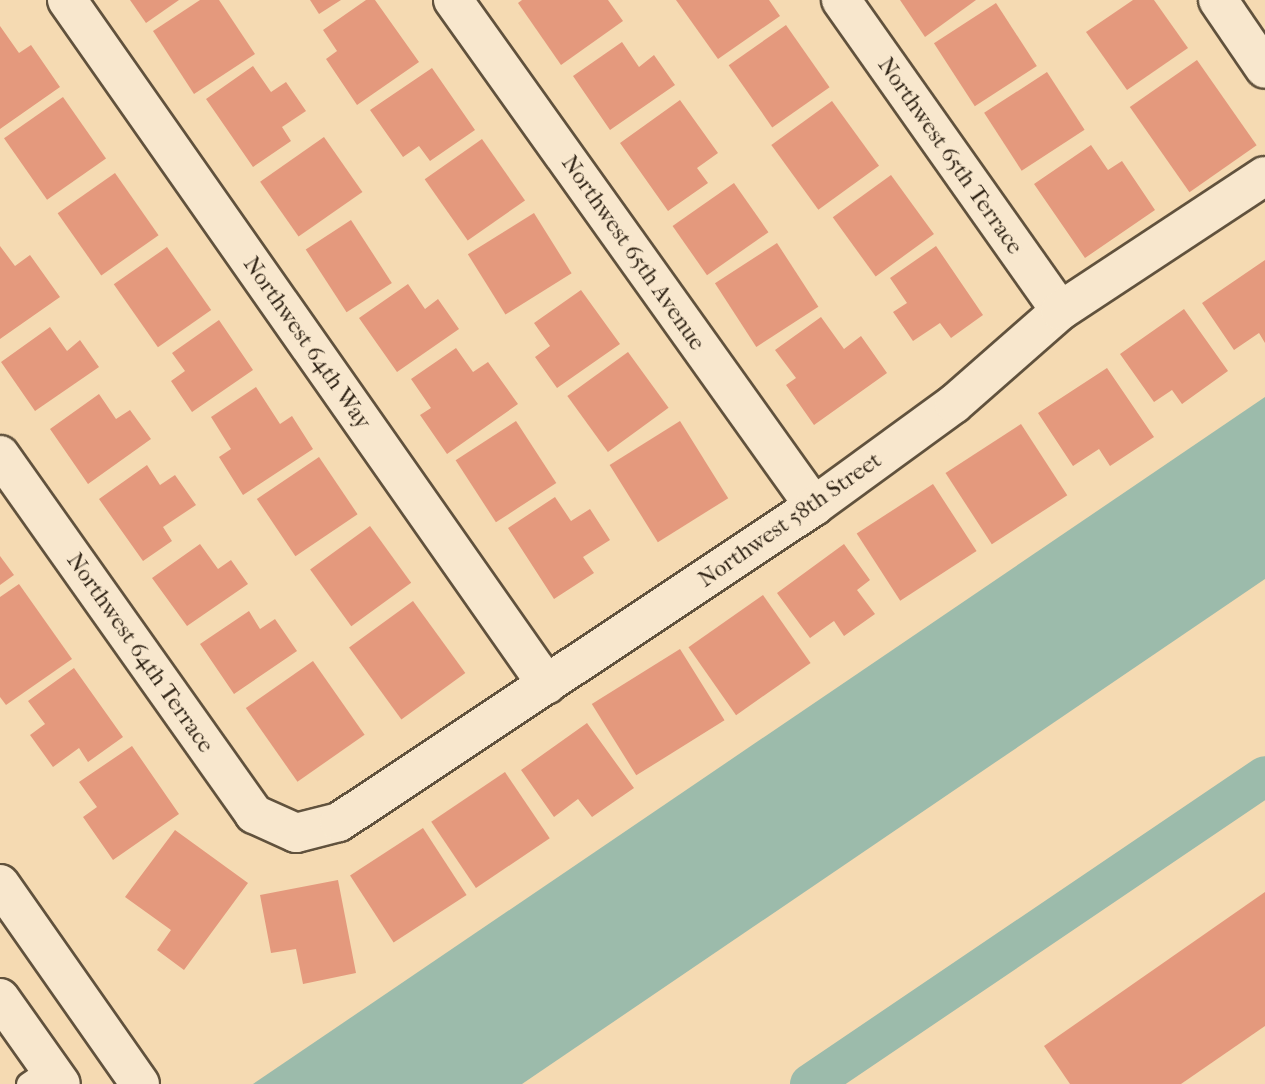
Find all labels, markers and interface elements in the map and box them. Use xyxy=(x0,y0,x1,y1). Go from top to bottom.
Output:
street label: Northwest 65th Terrace xyxy=(872,52,1028,260)
street label: Northwest 65th Avenue xyxy=(555,150,711,356)
street label: Northwest 64th Way xyxy=(237,251,377,435)
street label: Northwest 58th Street xyxy=(693,446,887,594)
street label: Northwest 64th Terrace xyxy=(61,548,219,758)

